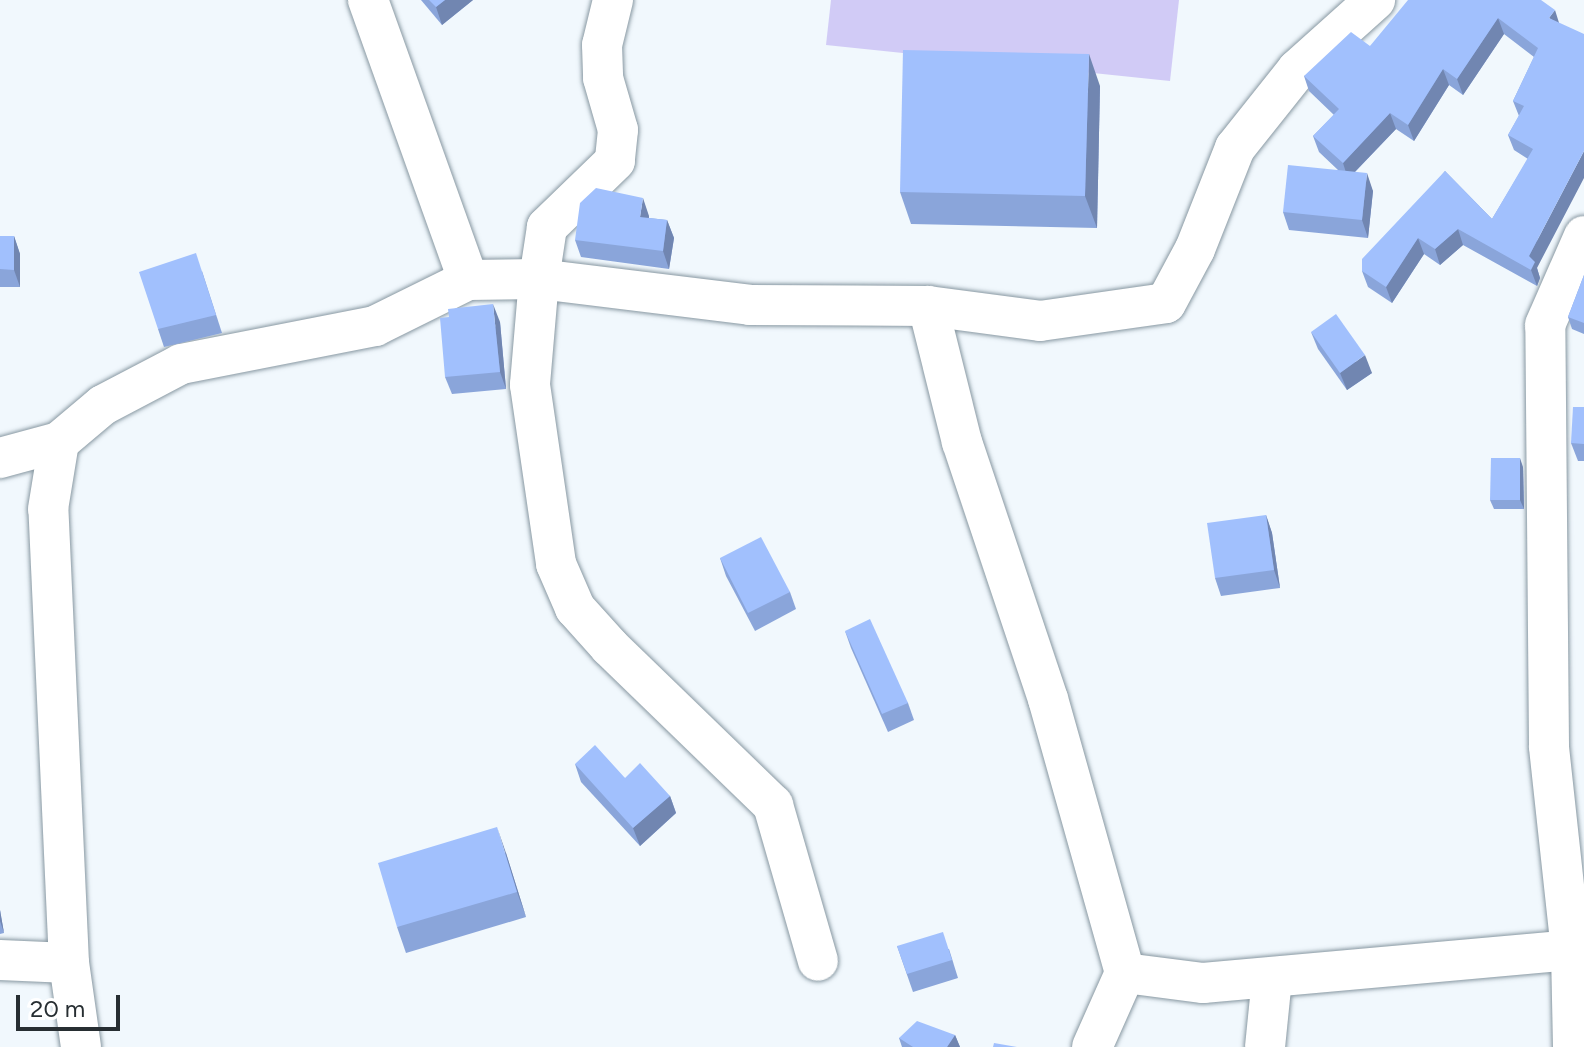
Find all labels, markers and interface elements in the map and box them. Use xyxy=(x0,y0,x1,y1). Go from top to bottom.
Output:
scale bar xyxy=(20,979,124,1029)
text: 20 m xyxy=(30,994,85,1023)

